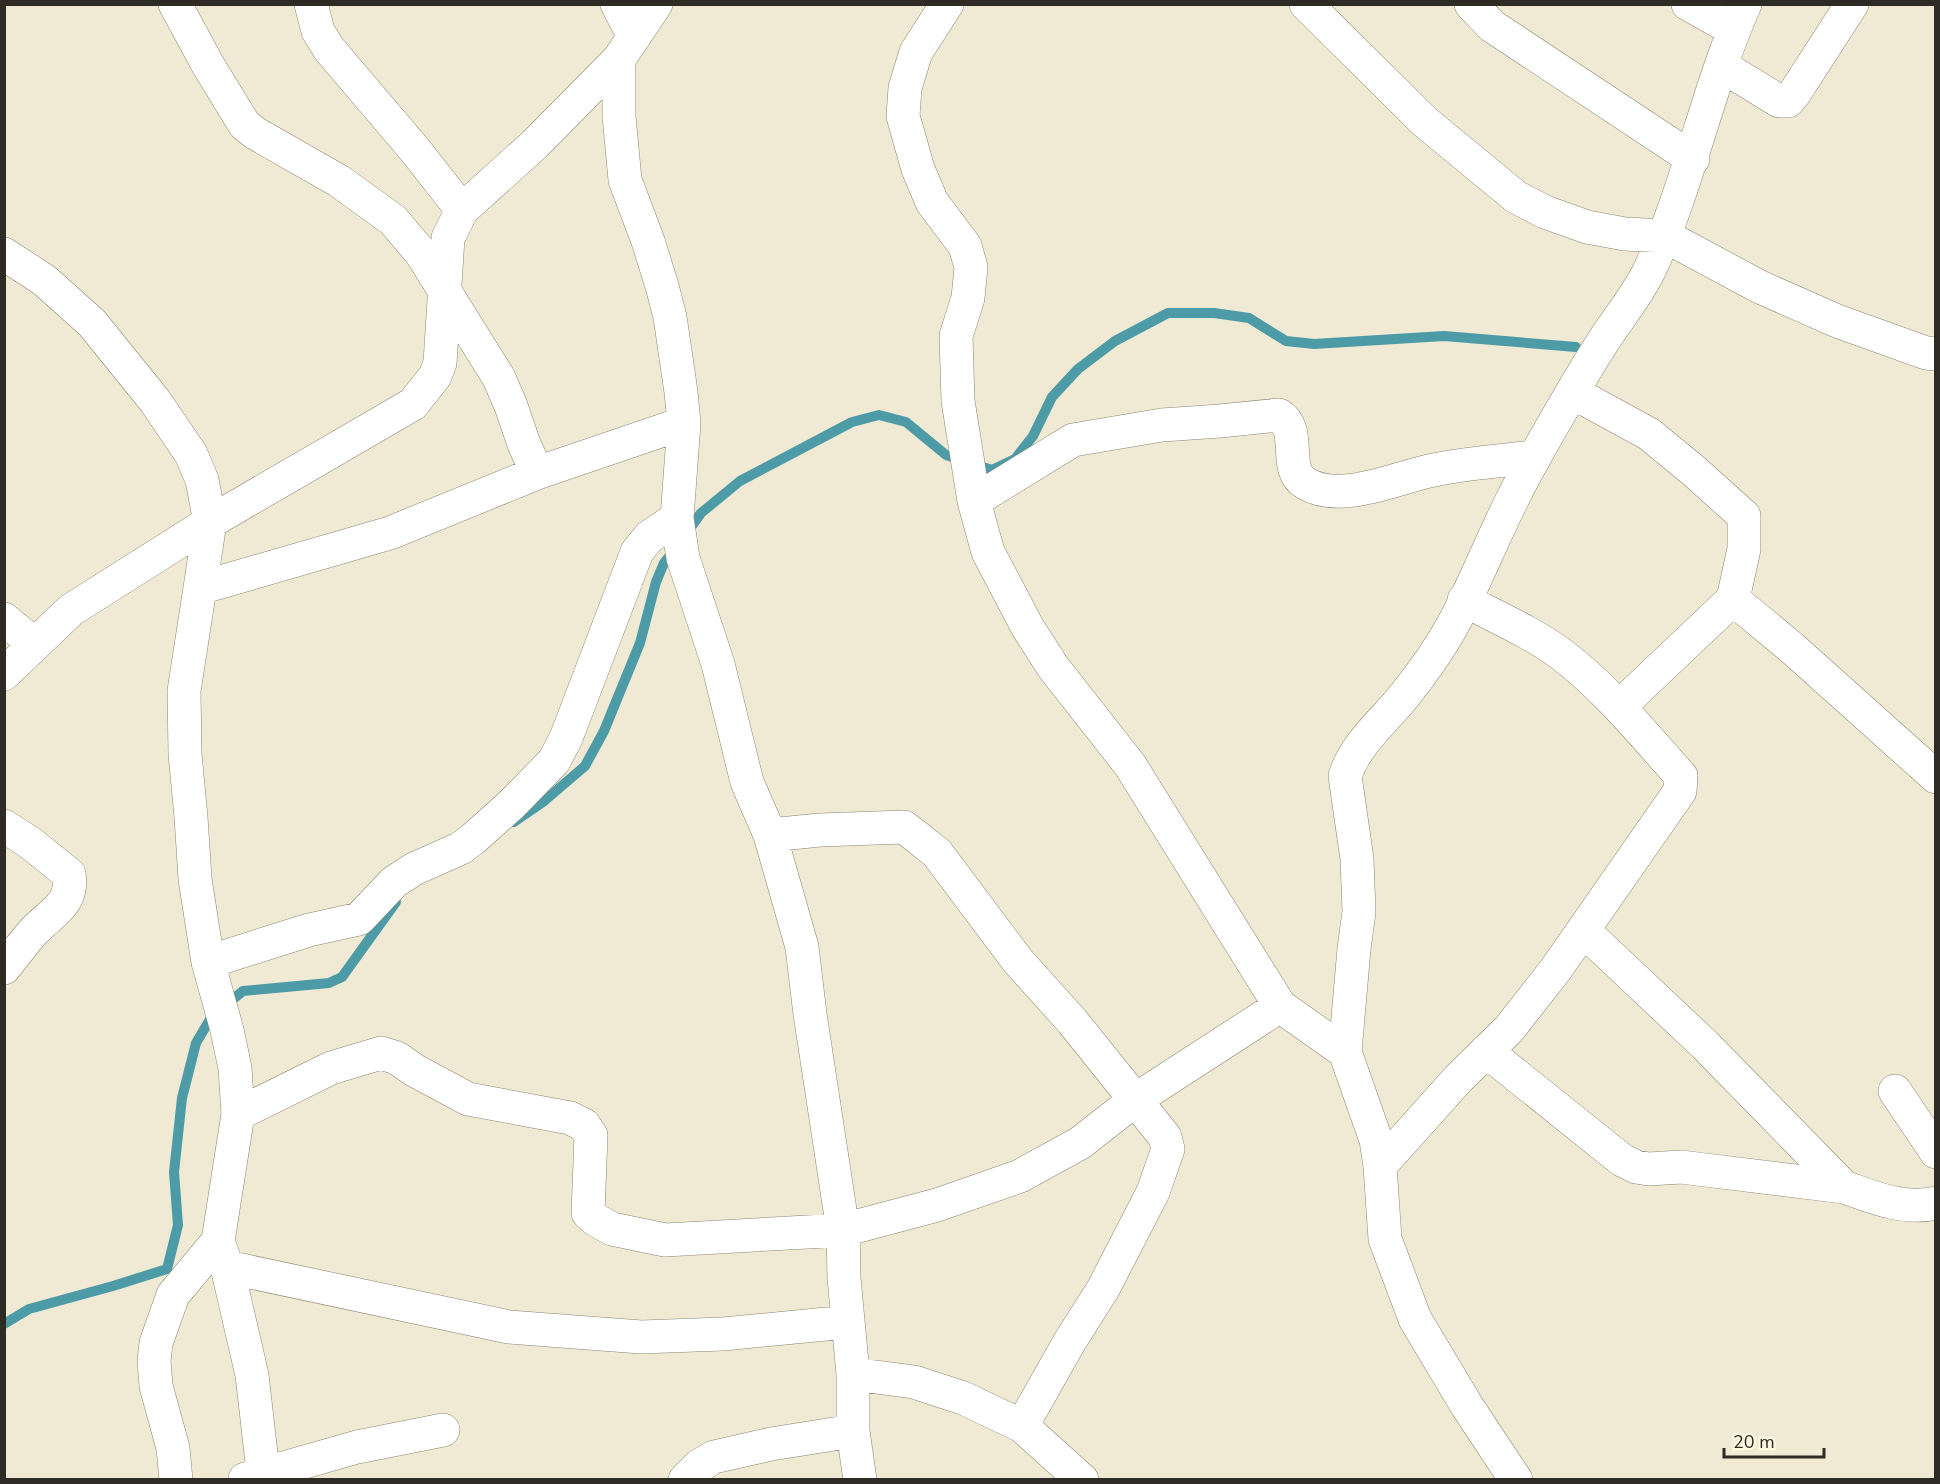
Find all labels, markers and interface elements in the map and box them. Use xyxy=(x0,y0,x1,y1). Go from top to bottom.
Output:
scale bar xyxy=(1724,1421,1824,1459)
text: 20 m xyxy=(1733,1430,1775,1454)

